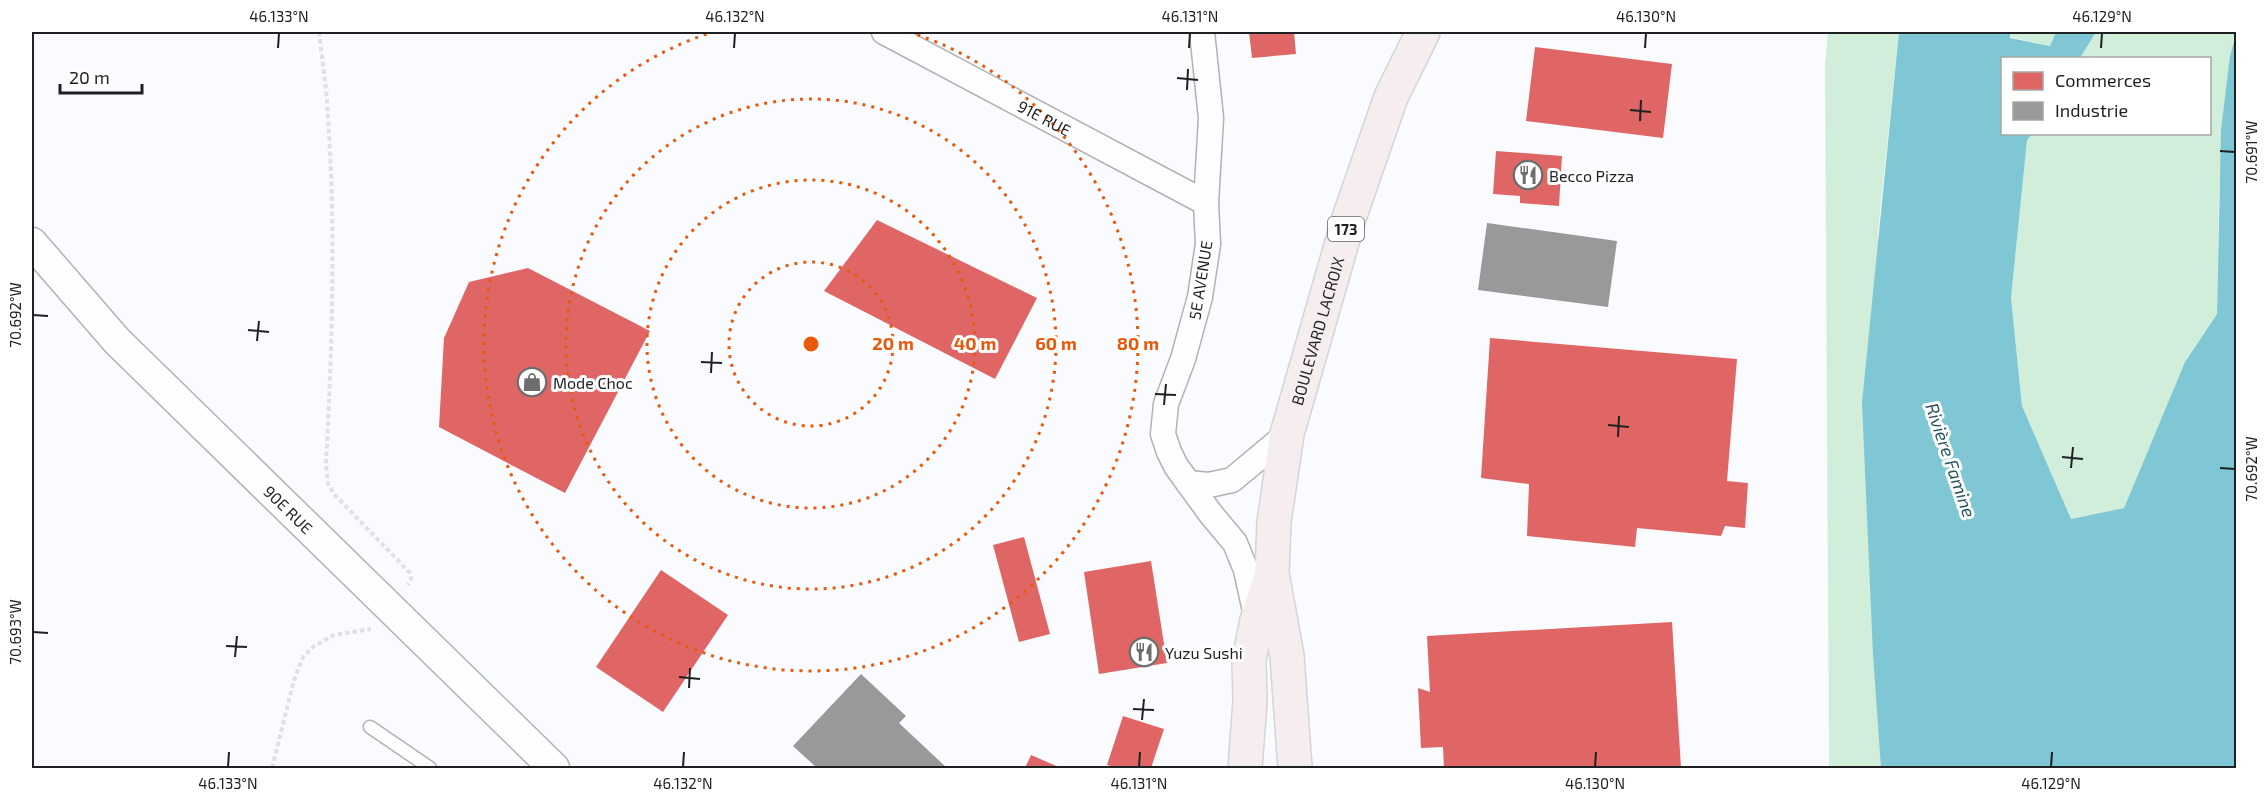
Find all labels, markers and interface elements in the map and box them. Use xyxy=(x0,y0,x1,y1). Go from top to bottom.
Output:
text: 46.133°N xyxy=(249,7,309,25)
text: 46.132°N xyxy=(705,7,765,25)
text: 46.131°N xyxy=(1162,7,1218,25)
text: 46.130°N xyxy=(1616,7,1676,25)
text: 46.129°N xyxy=(2072,7,2132,25)
scale bar xyxy=(60,57,142,95)
legend xyxy=(2001,57,2211,135)
text: 20 m xyxy=(69,66,110,88)
text: Commerces xyxy=(2055,69,2151,91)
street label: 91E RUE xyxy=(1015,95,1075,139)
text: Industrie xyxy=(2055,99,2128,121)
text: 70.691°W xyxy=(2242,121,2260,183)
restaurant icon: Becco Pizza xyxy=(1512,159,1544,191)
place label: Becco Pizza xyxy=(1549,166,1634,185)
road number: 173 xyxy=(1328,217,1364,241)
street label: 5E AVENUE xyxy=(1184,239,1216,321)
street label: BOULEVARD LACROIX xyxy=(1286,254,1347,407)
text: 70.692°W xyxy=(6,282,24,348)
text: 20 m xyxy=(872,332,914,354)
text: 40 m xyxy=(954,332,996,354)
text: 60 m xyxy=(1035,332,1077,354)
text: 80 m xyxy=(1117,332,1159,354)
centre of rings xyxy=(801,334,821,354)
shop icon: Mode Choc xyxy=(516,366,548,398)
place label: Mode Choc xyxy=(553,373,633,392)
water label: Rivière Famine xyxy=(1921,400,1981,521)
text: 70.692°W xyxy=(2242,436,2260,502)
street label: 90E RUE xyxy=(260,481,317,537)
text: 70.693°W xyxy=(6,599,24,665)
restaurant icon: Yuzu Sushi xyxy=(1128,636,1160,668)
place label: Yuzu Sushi xyxy=(1165,643,1243,662)
text: 46.133°N xyxy=(198,774,258,792)
text: 46.132°N xyxy=(653,774,713,792)
text: 46.131°N xyxy=(1111,774,1167,792)
text: 46.130°N xyxy=(1565,774,1625,792)
text: 46.129°N xyxy=(2021,774,2081,792)

